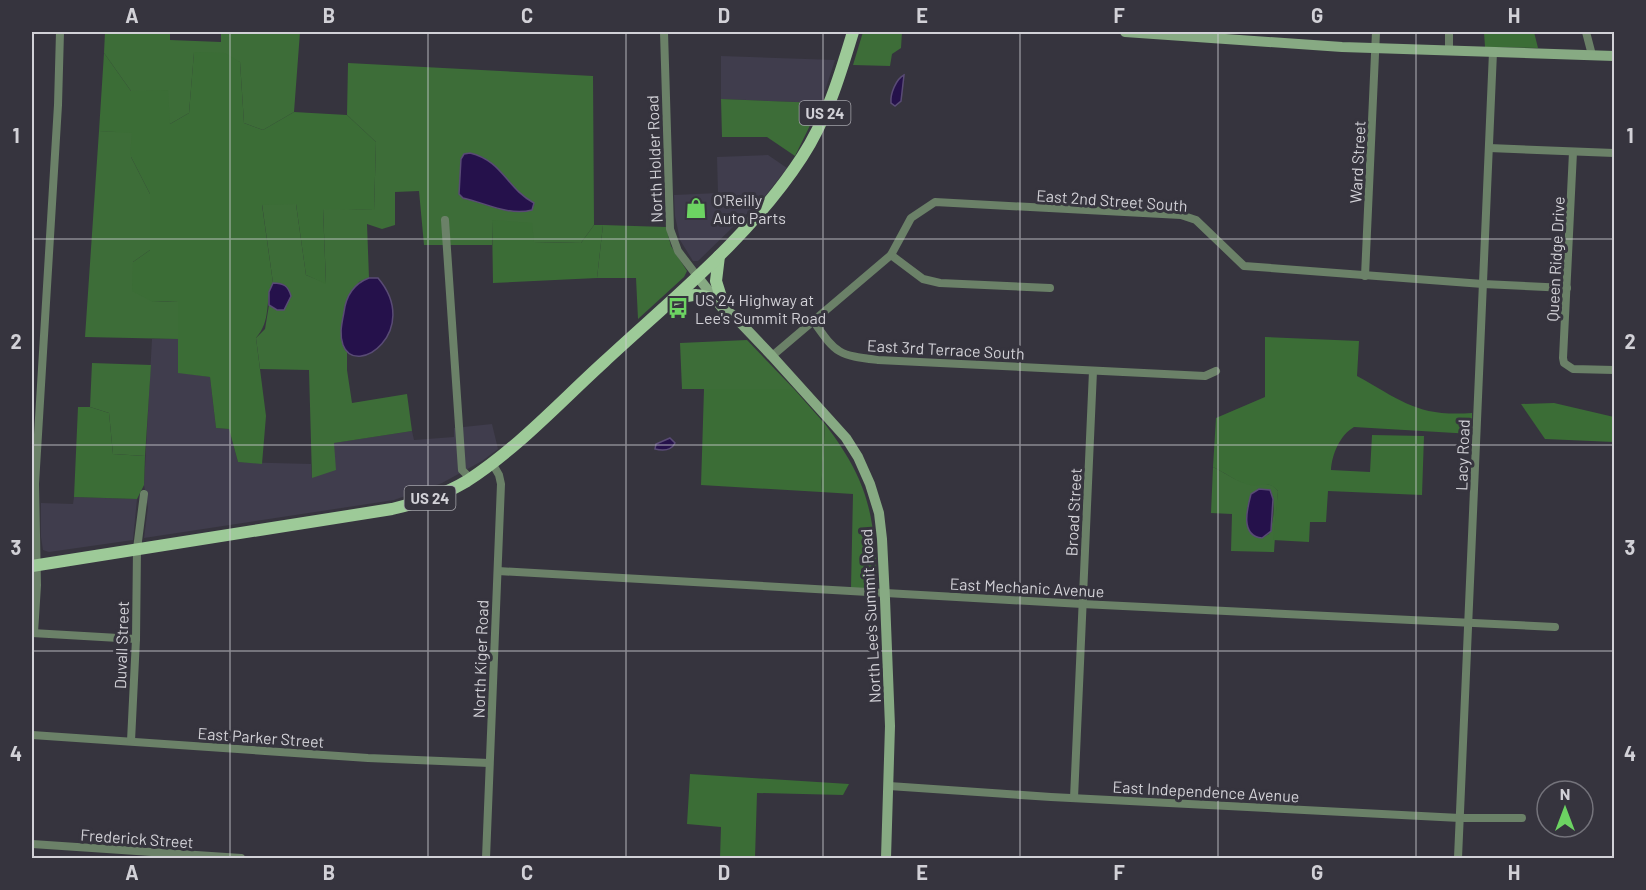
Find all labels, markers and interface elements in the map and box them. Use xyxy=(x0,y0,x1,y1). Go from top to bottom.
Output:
text: A xyxy=(125,3,139,27)
text: B xyxy=(323,3,335,27)
text: C xyxy=(521,3,533,27)
text: D xyxy=(718,3,730,27)
text: E xyxy=(916,3,928,27)
text: F xyxy=(1113,3,1125,27)
text: G xyxy=(1311,3,1323,27)
text: H xyxy=(1508,3,1520,27)
street label: North Holder Road xyxy=(642,95,666,223)
road number: US 24 xyxy=(800,101,850,125)
street label: Ward Street xyxy=(1345,120,1369,204)
text: 1 xyxy=(12,123,20,147)
text: 1 xyxy=(1626,123,1634,147)
street label: East 2nd Street South xyxy=(1036,185,1188,215)
place label: O'Reilly Auto Parts xyxy=(713,190,786,227)
shop icon: O'Reilly Auto Parts xyxy=(684,196,708,220)
street label: Queen Ridge Drive xyxy=(1542,196,1568,322)
place label: US 24 Highway at Lee's Summit Road xyxy=(695,290,826,327)
bus stop icon: US 24 Highway at Lee's Summit Road xyxy=(666,296,690,320)
text: 2 xyxy=(10,329,22,353)
text: 2 xyxy=(1624,329,1636,353)
street label: East 3rd Terrace South xyxy=(867,335,1025,363)
street label: Lacy Road xyxy=(1451,419,1473,491)
street label: Broad Street xyxy=(1061,467,1085,557)
road number: US 24 xyxy=(404,486,456,510)
street label: North Lee's Summit Road xyxy=(856,528,884,704)
text: 3 xyxy=(11,535,21,559)
text: 3 xyxy=(1625,535,1635,559)
street label: East Mechanic Avenue xyxy=(949,573,1105,601)
street label: North Kiger Road xyxy=(468,599,492,719)
street label: Duvall Street xyxy=(110,601,132,689)
street label: East Parker Street xyxy=(197,723,325,751)
text: 4 xyxy=(10,741,22,765)
text: 4 xyxy=(1624,741,1636,765)
street label: East Independence Avenue xyxy=(1112,777,1300,805)
north arrow xyxy=(1535,779,1595,839)
text: N xyxy=(1560,784,1570,803)
street label: Frederick Street xyxy=(80,825,194,851)
text: A xyxy=(125,860,139,884)
text: B xyxy=(323,860,335,884)
text: C xyxy=(521,860,533,884)
text: D xyxy=(718,860,730,884)
text: E xyxy=(916,860,928,884)
text: F xyxy=(1113,860,1125,884)
text: G xyxy=(1311,860,1323,884)
text: H xyxy=(1508,860,1520,884)

